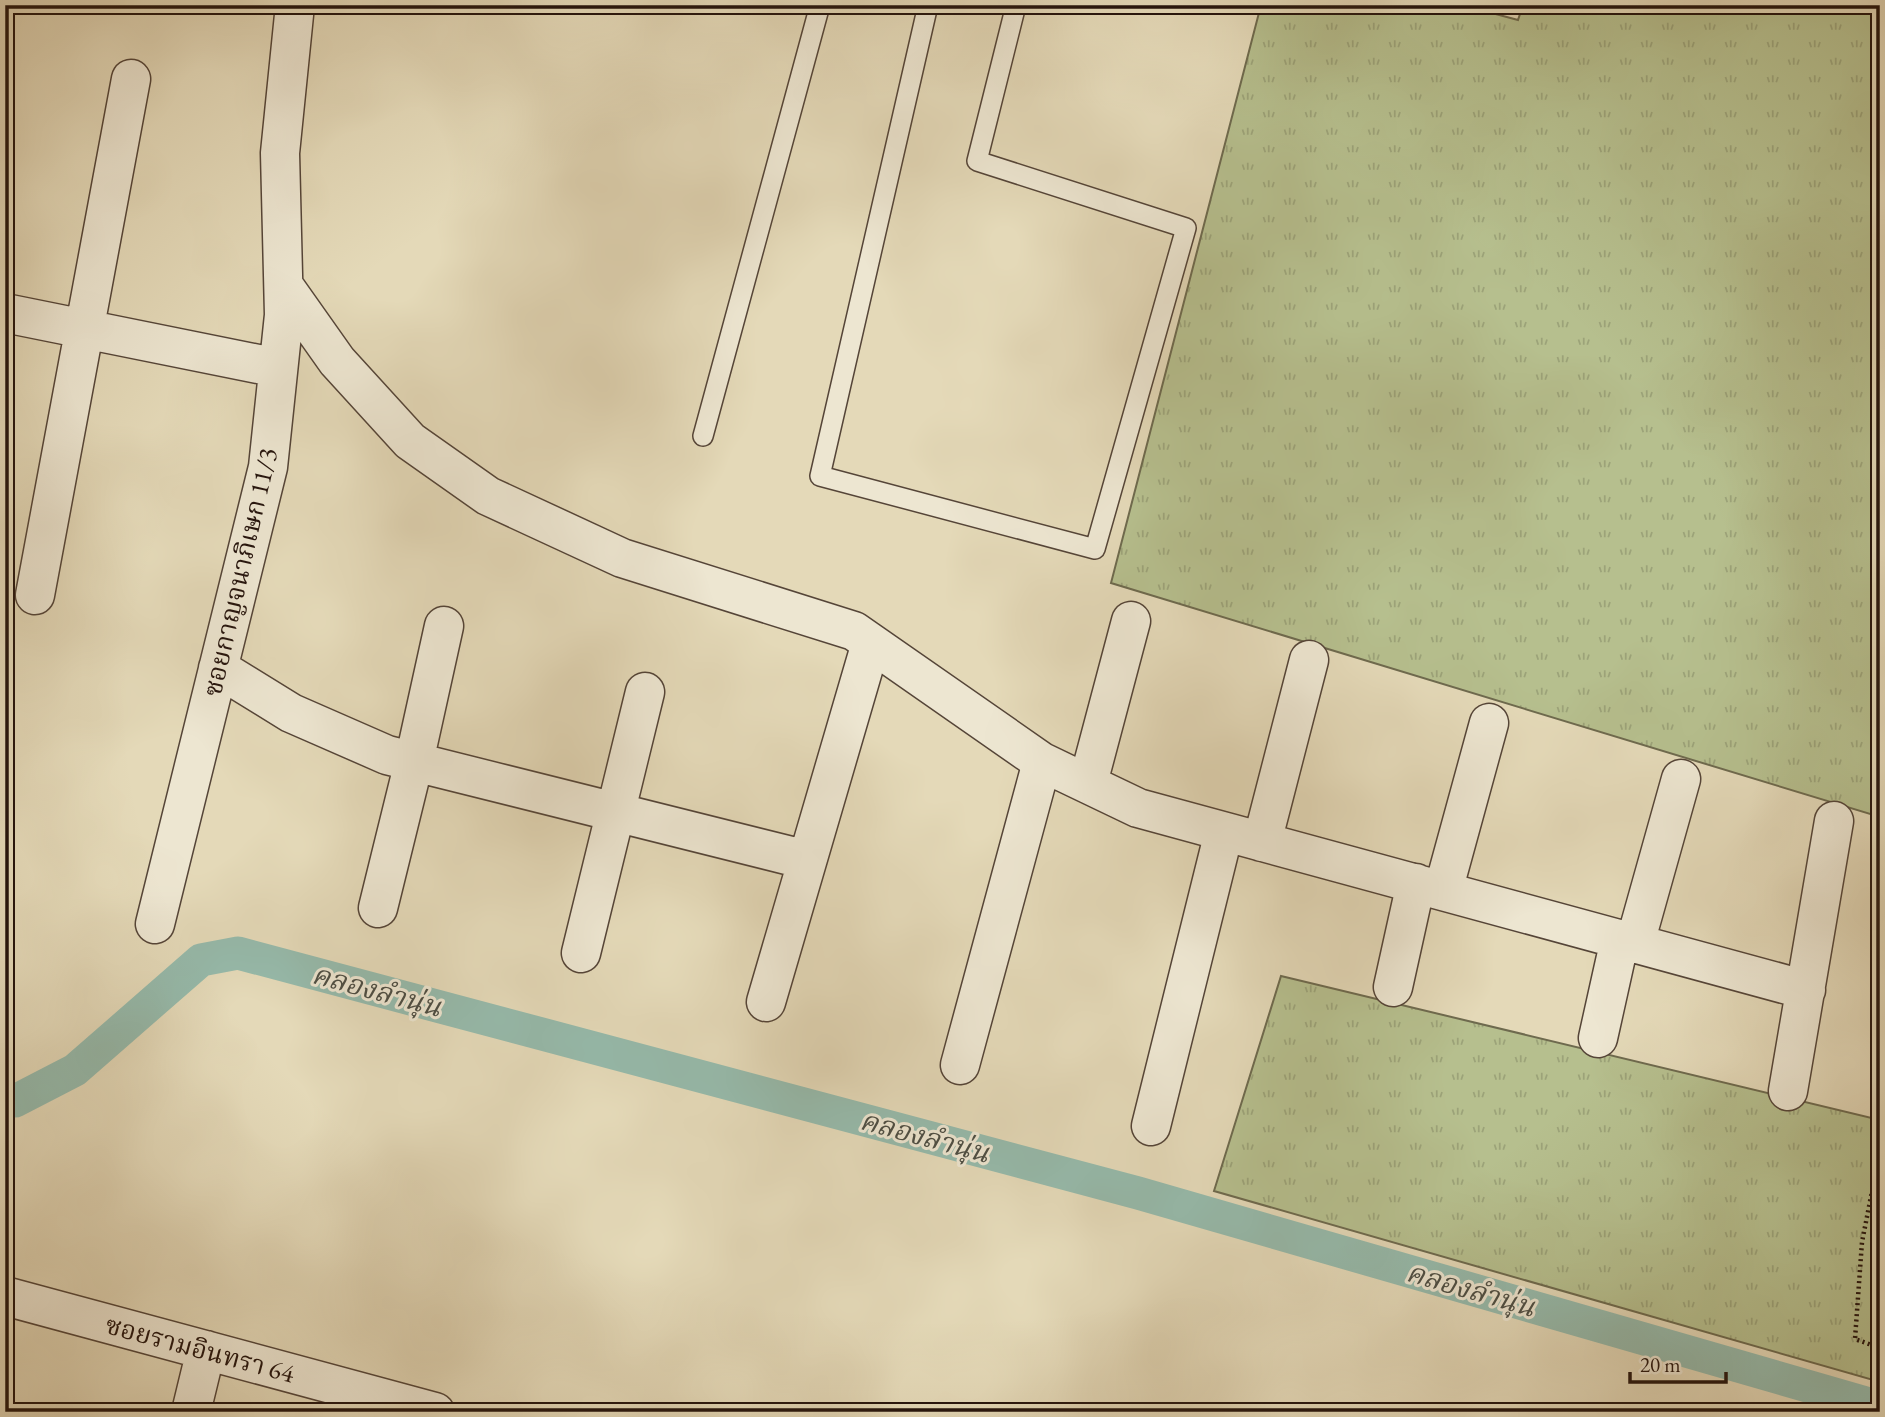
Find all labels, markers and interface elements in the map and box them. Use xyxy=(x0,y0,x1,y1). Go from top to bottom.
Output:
street label: ซอยกาญจนาภิเษก 11/3 xyxy=(195,444,285,700)
water label: คลองลำนุ่น xyxy=(308,955,446,1026)
water label: คลองลำนุ่น xyxy=(856,1101,994,1172)
water label: คลองลำนุ่น xyxy=(1402,1253,1540,1326)
street label: ซอยรามอินทรา 64 xyxy=(102,1307,299,1391)
scale bar xyxy=(1630,1340,1726,1384)
text: 20 m xyxy=(1640,1351,1681,1378)

